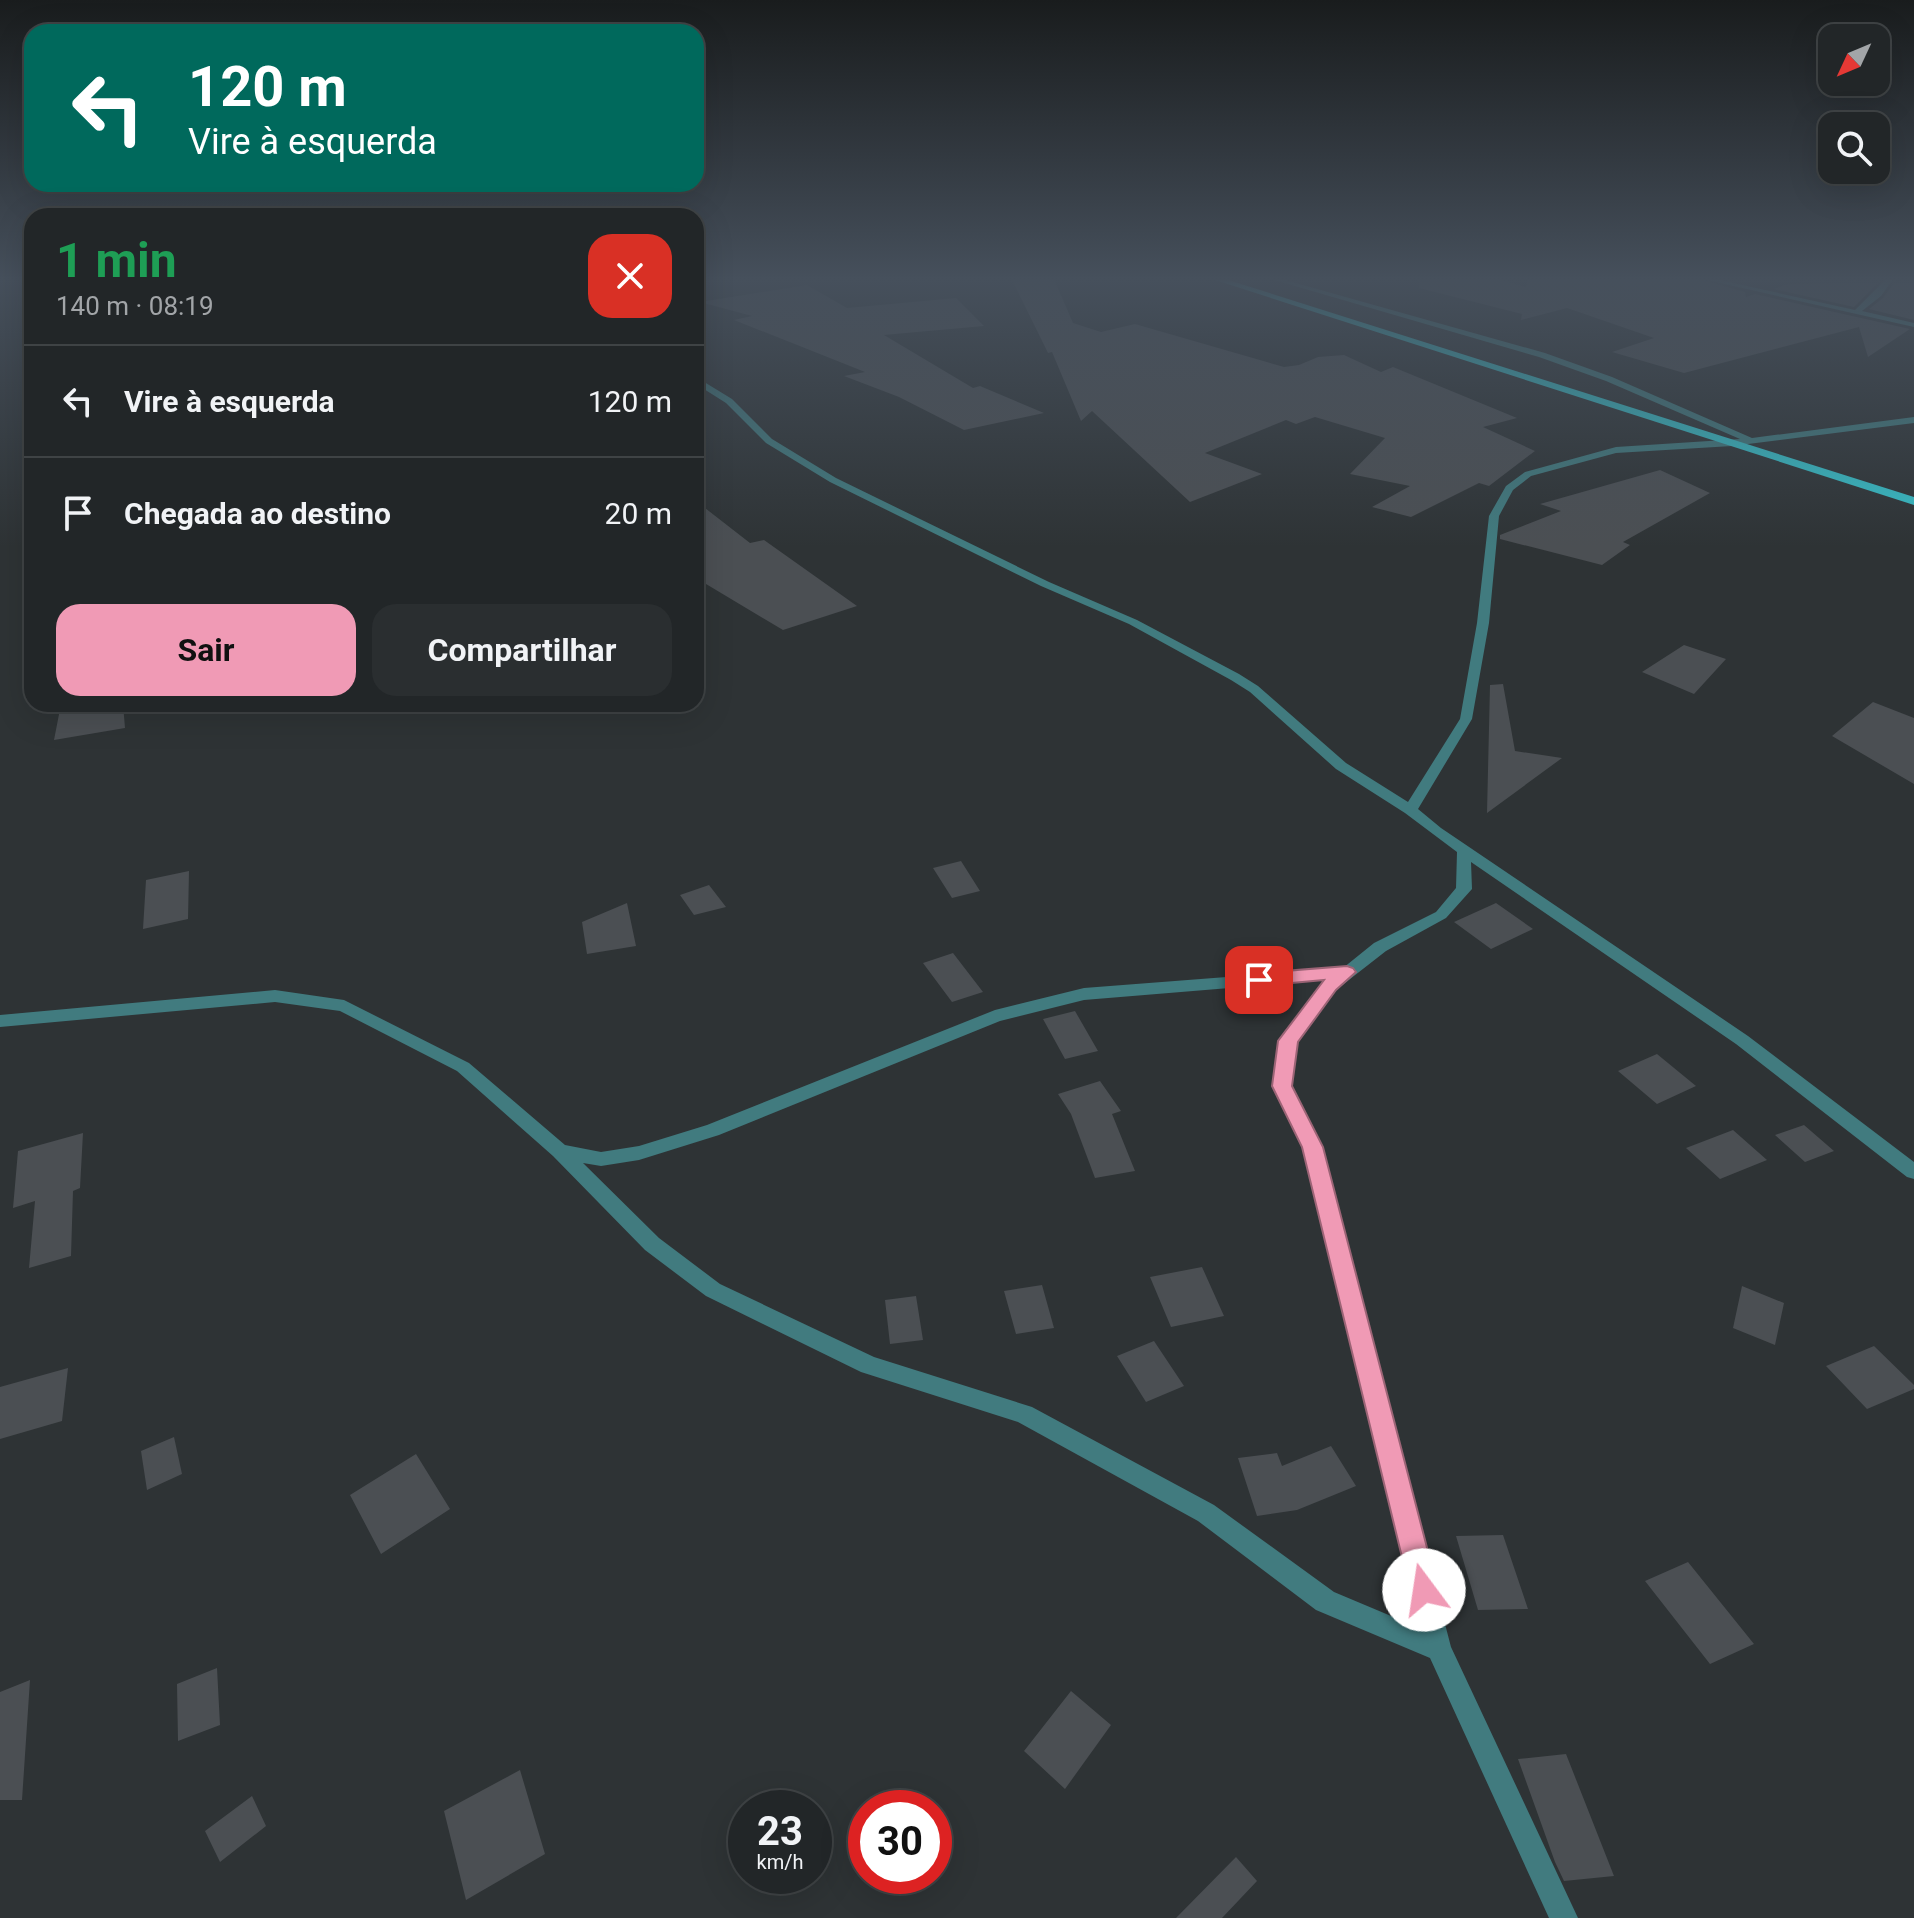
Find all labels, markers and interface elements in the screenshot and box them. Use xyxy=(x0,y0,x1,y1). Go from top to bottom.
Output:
north arrow xyxy=(1818,24,1890,96)
map controls xyxy=(1818,24,1890,184)
text: 120 m xyxy=(188,54,347,120)
icon: left xyxy=(56,56,160,160)
button: search xyxy=(1818,112,1890,184)
text: Vire à esquerda xyxy=(188,121,437,163)
text: 1 min xyxy=(56,232,177,289)
button: close xyxy=(588,234,672,318)
text: 140 m · 08:19 xyxy=(56,291,214,321)
icon: left xyxy=(56,379,100,423)
text: Vire à esquerda xyxy=(124,384,335,419)
text: 120 m xyxy=(588,384,672,419)
icon: arrive xyxy=(56,491,100,535)
text: Chegada ao destino xyxy=(124,496,391,531)
text: 20 m xyxy=(605,496,672,531)
button: Sair xyxy=(56,604,356,696)
button: Compartilhar xyxy=(372,604,672,696)
pin xyxy=(1225,946,1293,1014)
icon: arrive xyxy=(1237,958,1281,1002)
position arrow xyxy=(1382,1548,1466,1632)
speed limit sign: 30 xyxy=(848,1790,952,1894)
text: 23 xyxy=(757,1808,803,1855)
text: km/h xyxy=(757,1850,803,1874)

